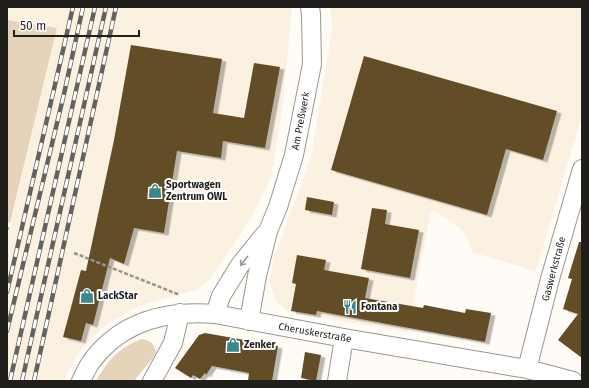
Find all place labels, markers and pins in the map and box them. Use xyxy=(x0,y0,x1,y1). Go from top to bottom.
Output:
place label: Sportwagen Zentrum OWL xyxy=(166,179,227,203)
shop icon: Sportwagen Zentrum OWL xyxy=(147,183,163,199)
shop icon: LackStar xyxy=(79,288,95,304)
place label: LackStar xyxy=(98,290,139,302)
restaurant icon: Fontana xyxy=(342,299,358,315)
place label: Fontana xyxy=(361,301,398,313)
shop icon: Zenker xyxy=(225,337,241,353)
place label: Zenker xyxy=(244,339,276,351)

